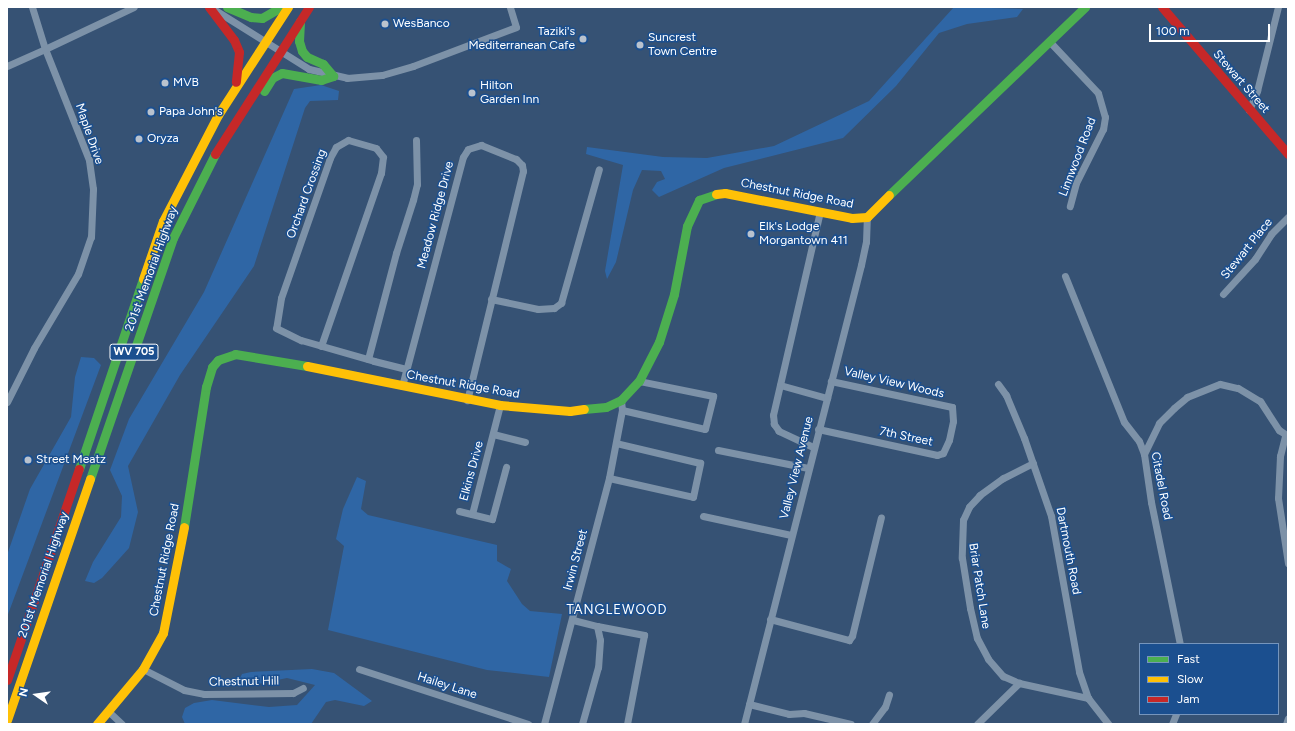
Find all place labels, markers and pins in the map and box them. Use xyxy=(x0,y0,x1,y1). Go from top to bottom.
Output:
place label: WesBanco xyxy=(393,17,450,31)
marker: WesBanco xyxy=(380,19,390,29)
place label: Taziki's Mediterranean Cafe xyxy=(468,25,575,53)
place label: Suncrest Town Centre xyxy=(648,31,717,59)
marker: Taziki's Mediterranean Cafe xyxy=(578,34,588,44)
marker: Suncrest Town Centre xyxy=(635,40,645,50)
place label: MVB xyxy=(173,76,199,90)
marker: MVB xyxy=(160,78,170,88)
place label: Hilton Garden Inn xyxy=(480,79,539,107)
marker: Hilton Garden Inn xyxy=(467,88,477,98)
place label: Papa John's xyxy=(159,105,223,119)
marker: Papa John's xyxy=(146,107,156,117)
place label: Oryza xyxy=(147,132,179,146)
marker: Oryza xyxy=(134,134,144,144)
place label: Elk's Lodge Morgantown 411 xyxy=(759,220,848,248)
marker: Elk's Lodge Morgantown 411 xyxy=(746,229,756,239)
place label: Street Meatz xyxy=(36,453,106,467)
marker: Street Meatz xyxy=(23,455,33,465)

